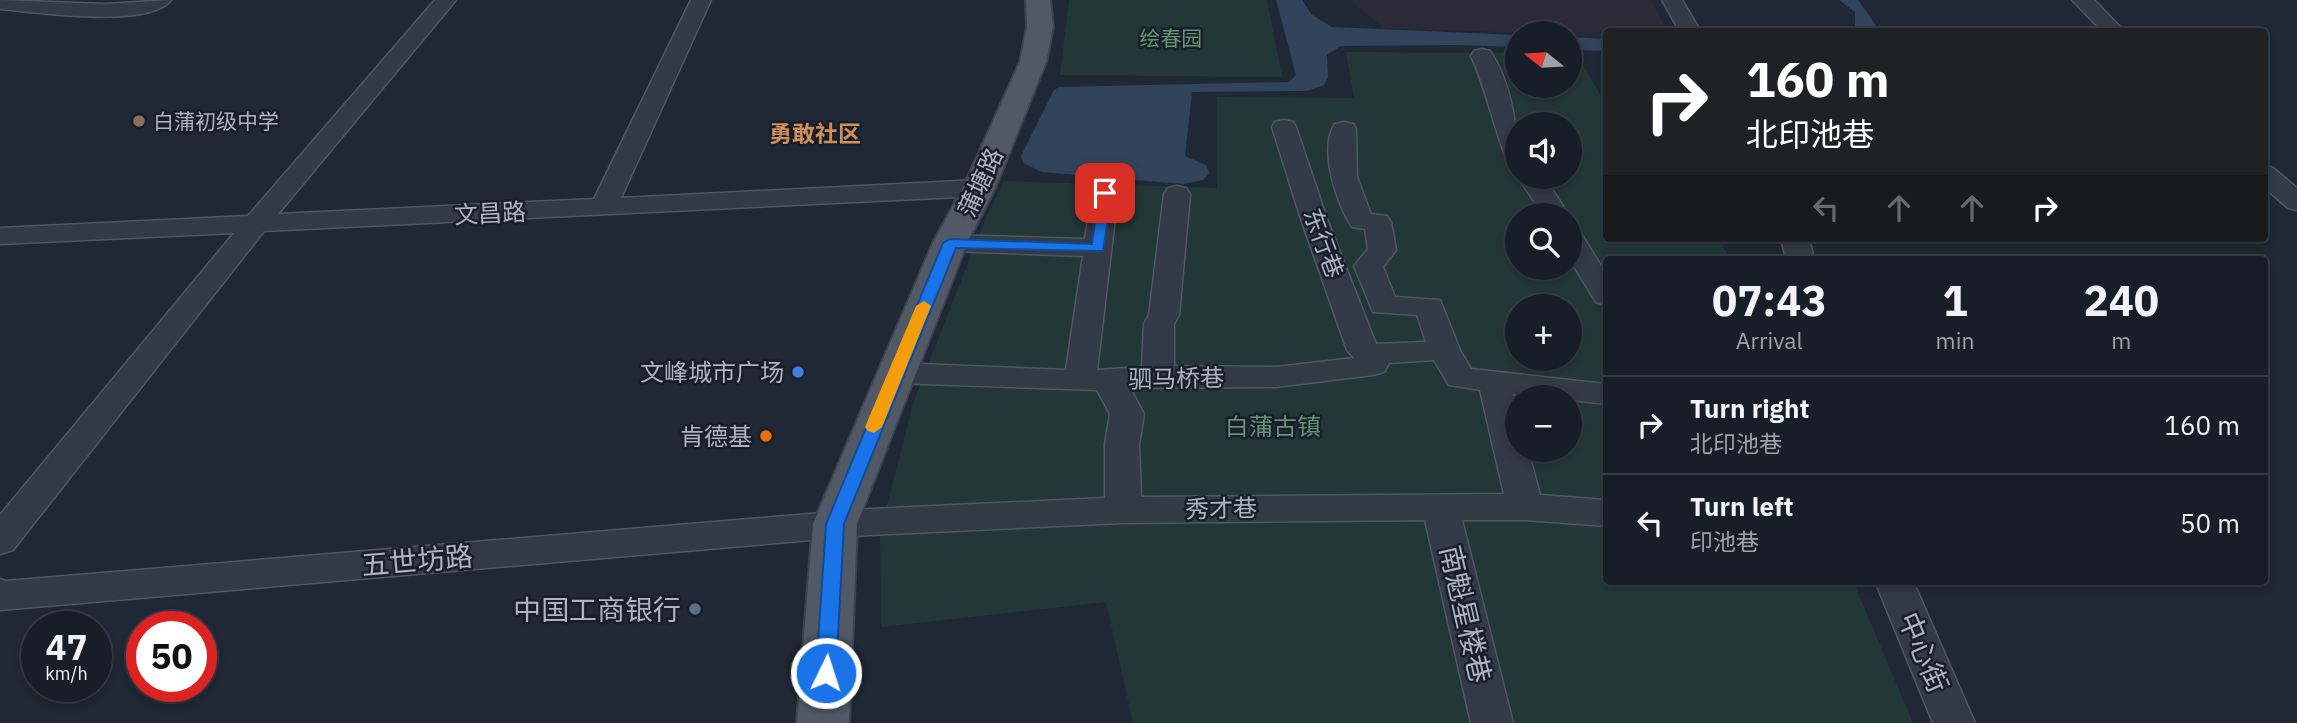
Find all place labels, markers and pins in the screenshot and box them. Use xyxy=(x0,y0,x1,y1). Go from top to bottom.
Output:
place label: 白蒲初级中学 xyxy=(153,107,279,135)
marker: 白蒲初级中学 xyxy=(131,113,147,129)
pin xyxy=(1075,163,1135,223)
place label: 文峰城市广场 xyxy=(640,356,784,388)
marker: 文峰城市广场 xyxy=(790,364,806,380)
place label: 肯德基 xyxy=(680,420,752,452)
marker: 肯德基 xyxy=(758,428,774,444)
place label: 中国工商银行 xyxy=(513,591,681,628)
marker: 中国工商银行 xyxy=(687,601,703,617)

